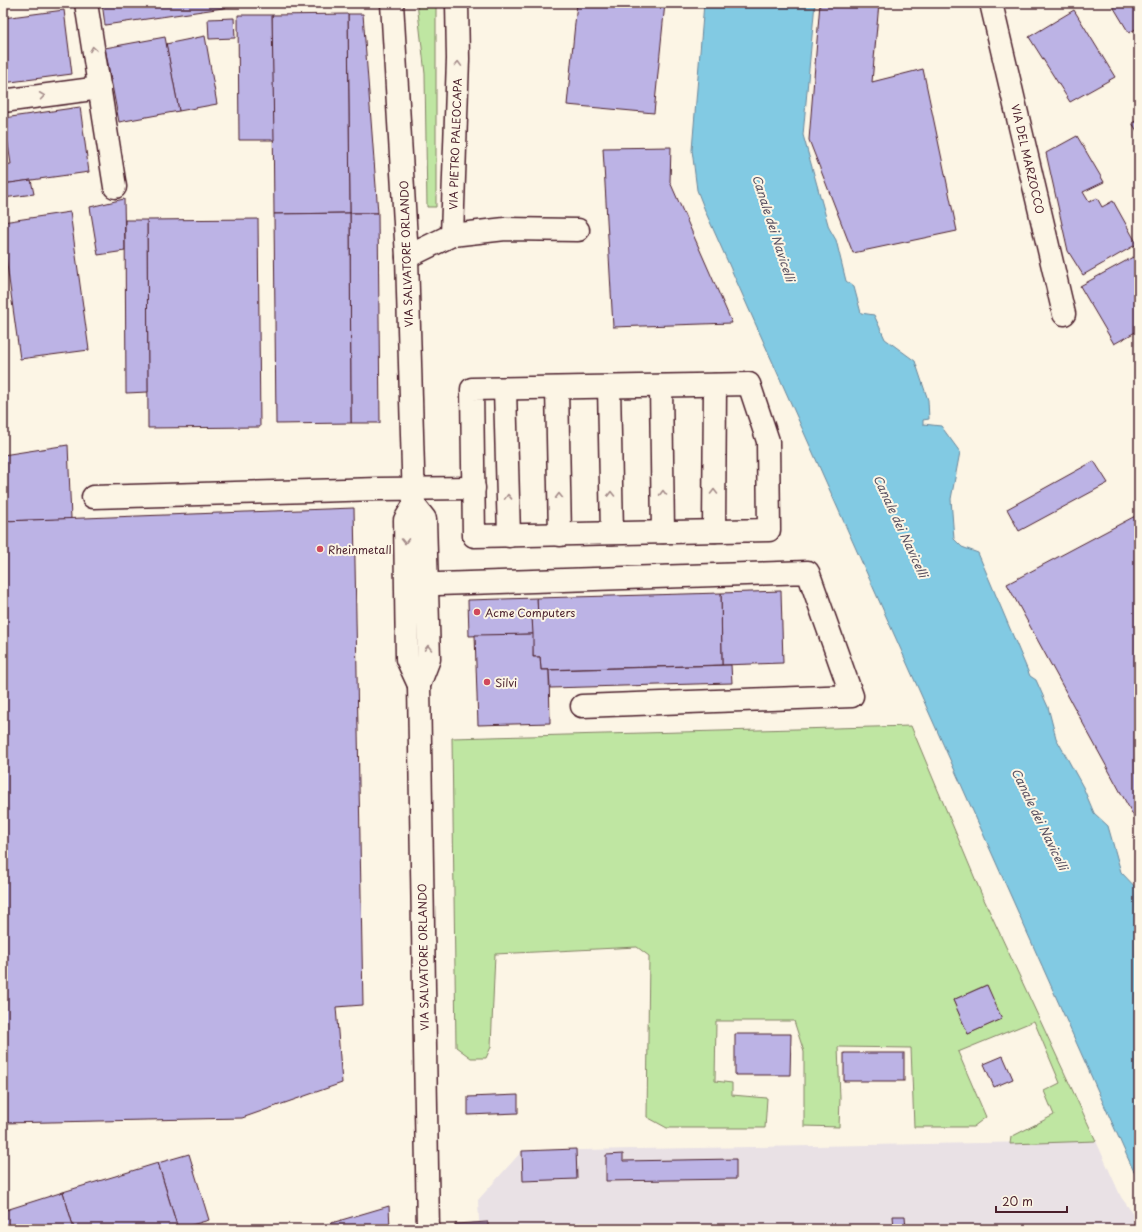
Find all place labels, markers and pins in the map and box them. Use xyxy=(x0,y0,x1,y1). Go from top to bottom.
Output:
place label: Rheinmetall xyxy=(328,541,392,558)
marker: Rheinmetall xyxy=(315,544,325,554)
place label: Acme Computers xyxy=(485,604,575,621)
marker: Acme Computers xyxy=(472,607,482,617)
place label: Silvi xyxy=(495,674,517,691)
marker: Silvi xyxy=(482,677,492,687)

